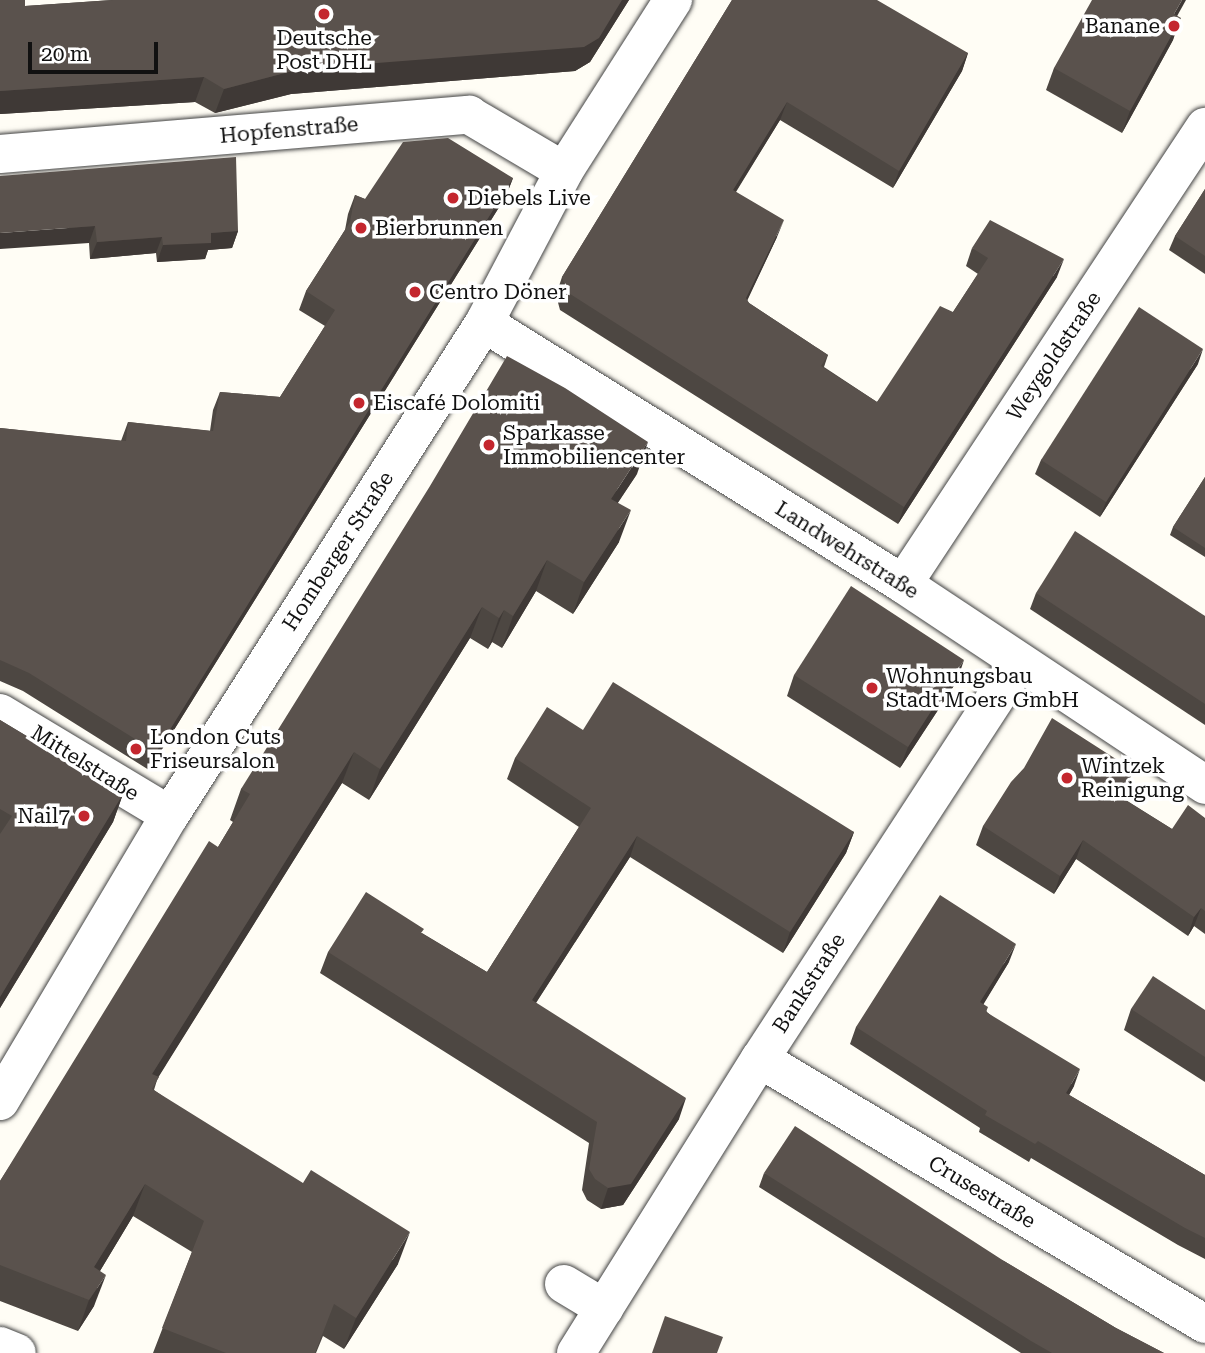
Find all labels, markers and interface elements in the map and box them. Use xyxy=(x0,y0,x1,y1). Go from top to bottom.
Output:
marker: Deutsche Post DHL xyxy=(316,6,332,22)
place label: Banane xyxy=(1085,13,1160,39)
marker: Banane xyxy=(1166,18,1182,34)
place label: Deutsche Post DHL xyxy=(276,25,372,75)
scale bar xyxy=(32,28,161,72)
text: 20 m xyxy=(41,42,89,66)
street label: Hopfenstraße xyxy=(219,111,359,149)
place label: Diebels Live xyxy=(467,185,591,211)
marker: Diebels Live xyxy=(445,190,461,206)
place label: Bierbrunnen xyxy=(375,215,503,241)
marker: Bierbrunnen xyxy=(353,220,369,236)
place label: Centro Döner xyxy=(429,279,567,305)
marker: Centro Döner xyxy=(407,284,423,300)
street label: Weygoldstraße xyxy=(1002,287,1106,425)
place label: Eiscafé Dolomiti xyxy=(373,390,540,416)
marker: Eiscafé Dolomiti xyxy=(351,395,367,411)
place label: Sparkasse Immobiliencenter xyxy=(503,420,685,470)
marker: Sparkasse Immobiliencenter xyxy=(481,437,497,453)
street label: Homberger Straße xyxy=(277,467,399,635)
street label: Landwehrstraße xyxy=(771,496,923,604)
place label: Wohnungsbau Stadt Moers GmbH xyxy=(886,663,1079,713)
marker: Wohnungsbau Stadt Moers GmbH xyxy=(864,680,880,696)
street label: Mittelstraße xyxy=(26,720,144,806)
place label: London Cuts Friseursalon xyxy=(150,724,281,774)
marker: London Cuts Friseursalon xyxy=(128,741,144,757)
place label: Wintzek Reinigung xyxy=(1081,753,1184,803)
marker: Wintzek Reinigung xyxy=(1059,770,1075,786)
place label: Nail7 xyxy=(17,803,70,829)
marker: Nail7 xyxy=(76,808,92,824)
street label: Bankstraße xyxy=(767,928,851,1038)
street label: Crusestraße xyxy=(924,1150,1040,1234)

